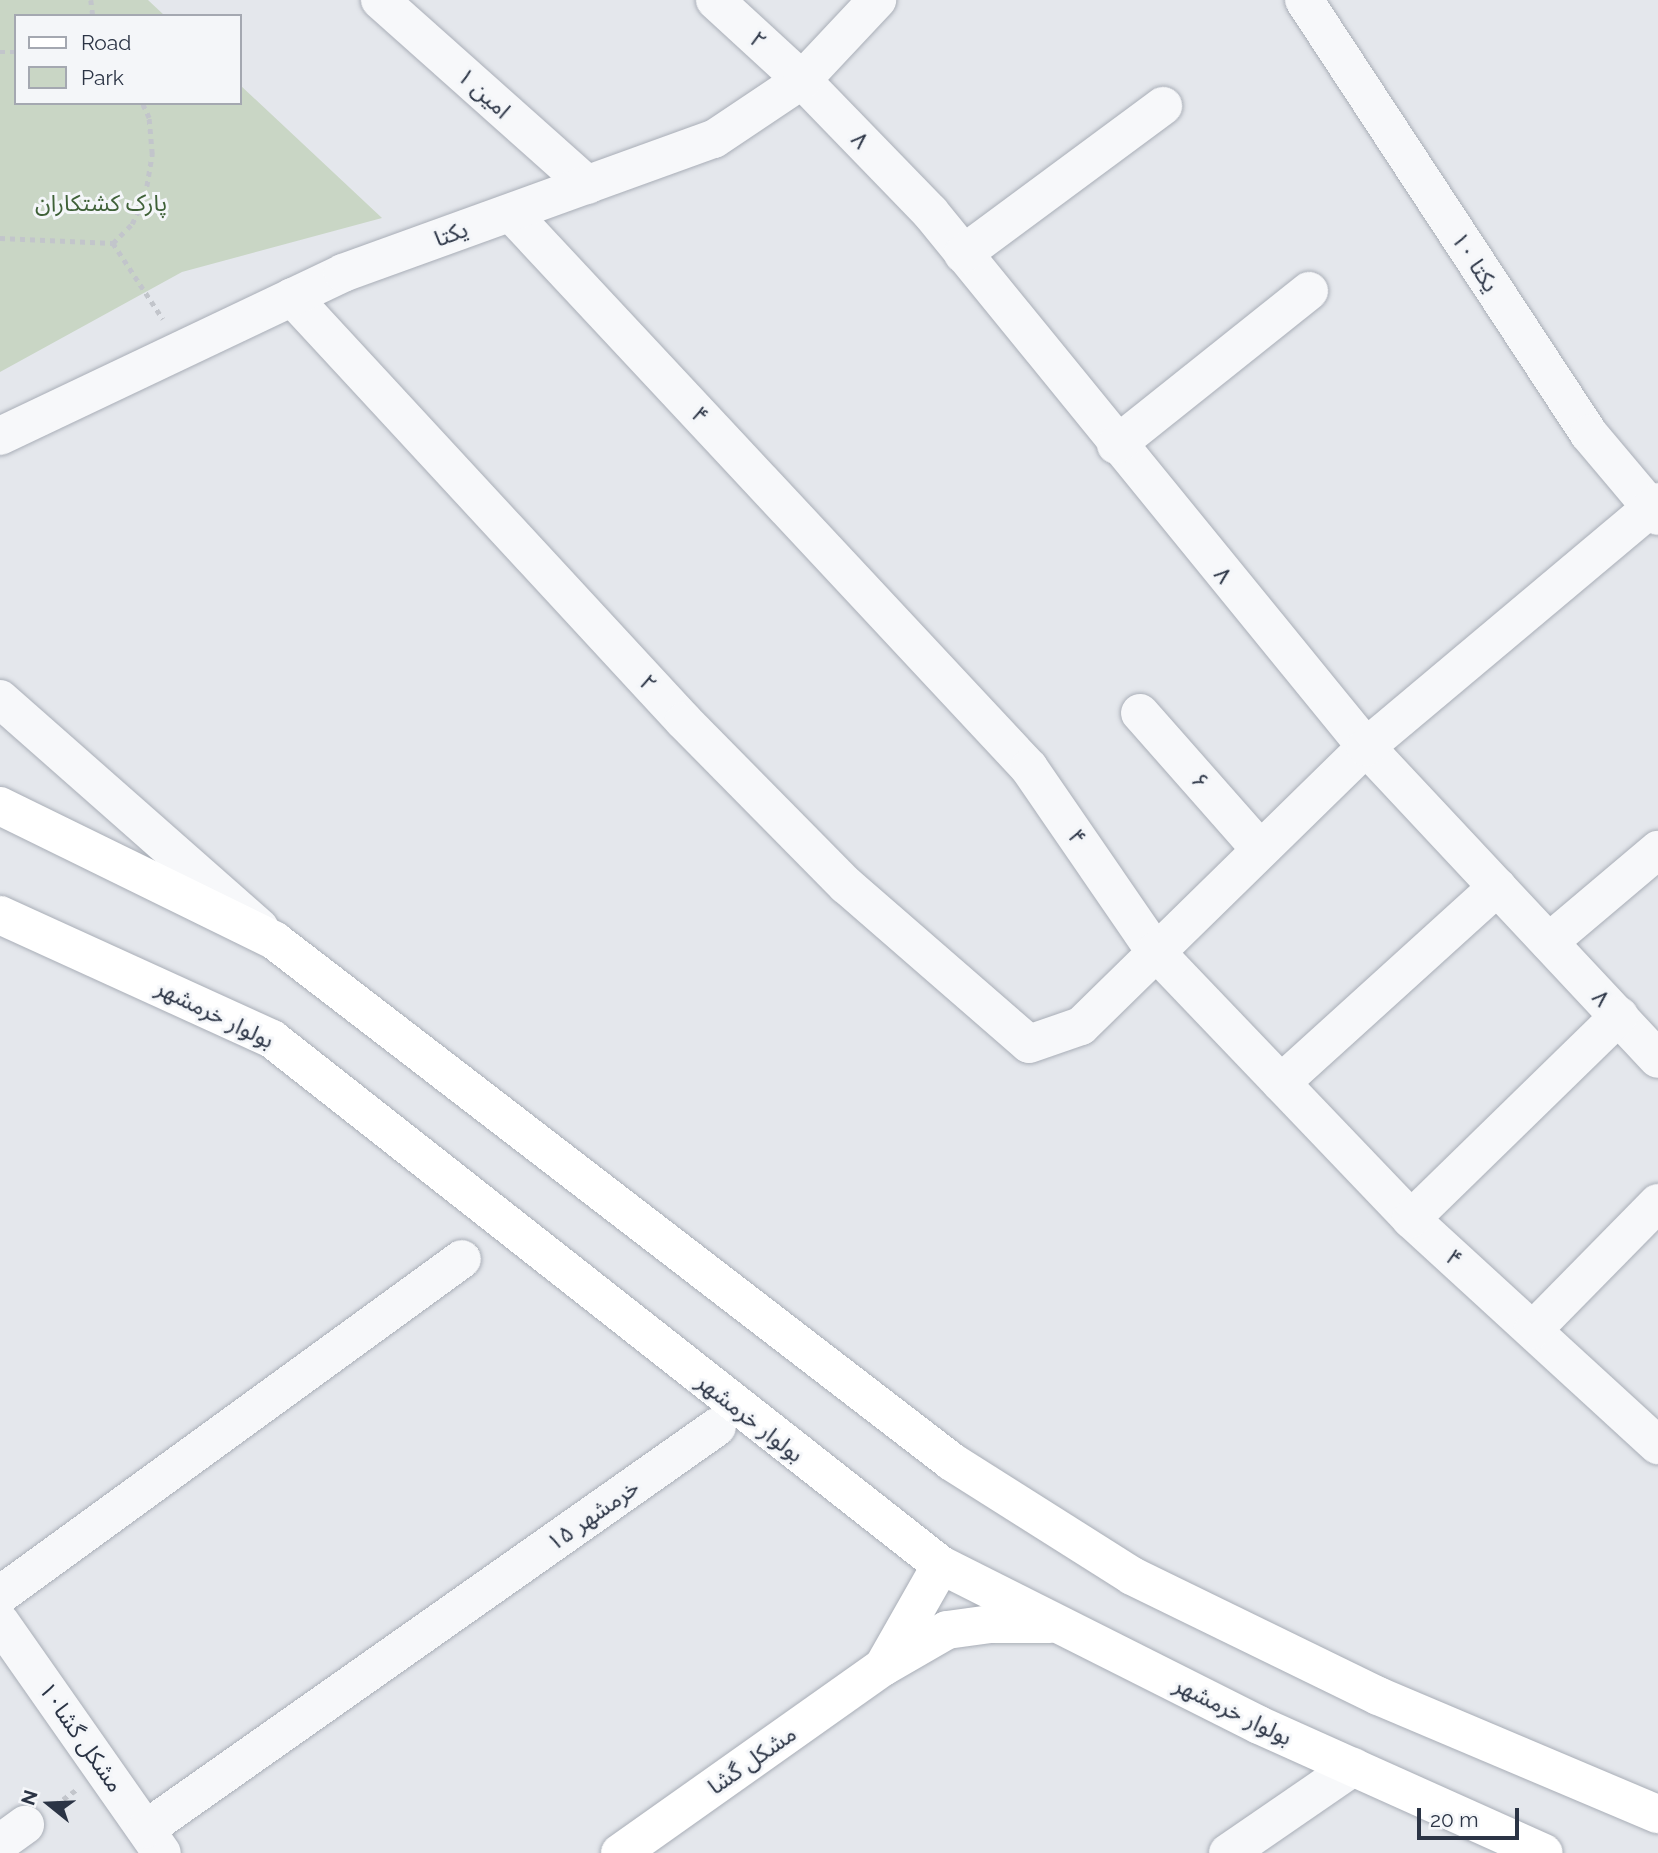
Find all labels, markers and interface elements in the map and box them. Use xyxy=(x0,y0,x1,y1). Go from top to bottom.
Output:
legend xyxy=(14,14,242,105)
street label: ۲ xyxy=(744,25,772,55)
text: Road xyxy=(81,30,131,55)
street label: امین ۱ xyxy=(452,62,516,124)
text: Park xyxy=(81,65,124,90)
street label: ۸ xyxy=(846,126,874,154)
park label: پارک کشتکاران xyxy=(35,189,167,217)
street label: یکتا xyxy=(430,215,472,253)
street label: ۱۰ یکتا xyxy=(1445,227,1505,297)
street label: ۴ xyxy=(685,401,715,429)
street label: ۸ xyxy=(1208,561,1238,589)
street label: ۲ xyxy=(633,669,663,697)
street label: ۶ xyxy=(1185,767,1215,795)
street label: ۴ xyxy=(1062,824,1092,850)
street label: بولوار خرمشهر xyxy=(152,974,278,1054)
street label: ۸ xyxy=(1586,984,1616,1012)
street label: ۴ xyxy=(1440,1243,1468,1273)
street label: بولوار خرمشهر xyxy=(691,1368,809,1468)
street label: ۱۵ خرمشهر xyxy=(542,1473,644,1557)
street label: بولوار خرمشهر xyxy=(1170,1671,1296,1751)
street label: مشکل گشا۱۰ xyxy=(33,1677,129,1797)
street label: مشکل گشا xyxy=(702,1720,802,1800)
north arrow xyxy=(14,1769,84,1839)
text: N xyxy=(16,1787,42,1808)
scale bar xyxy=(1420,1794,1522,1838)
text: 20 m xyxy=(1430,1807,1478,1832)

